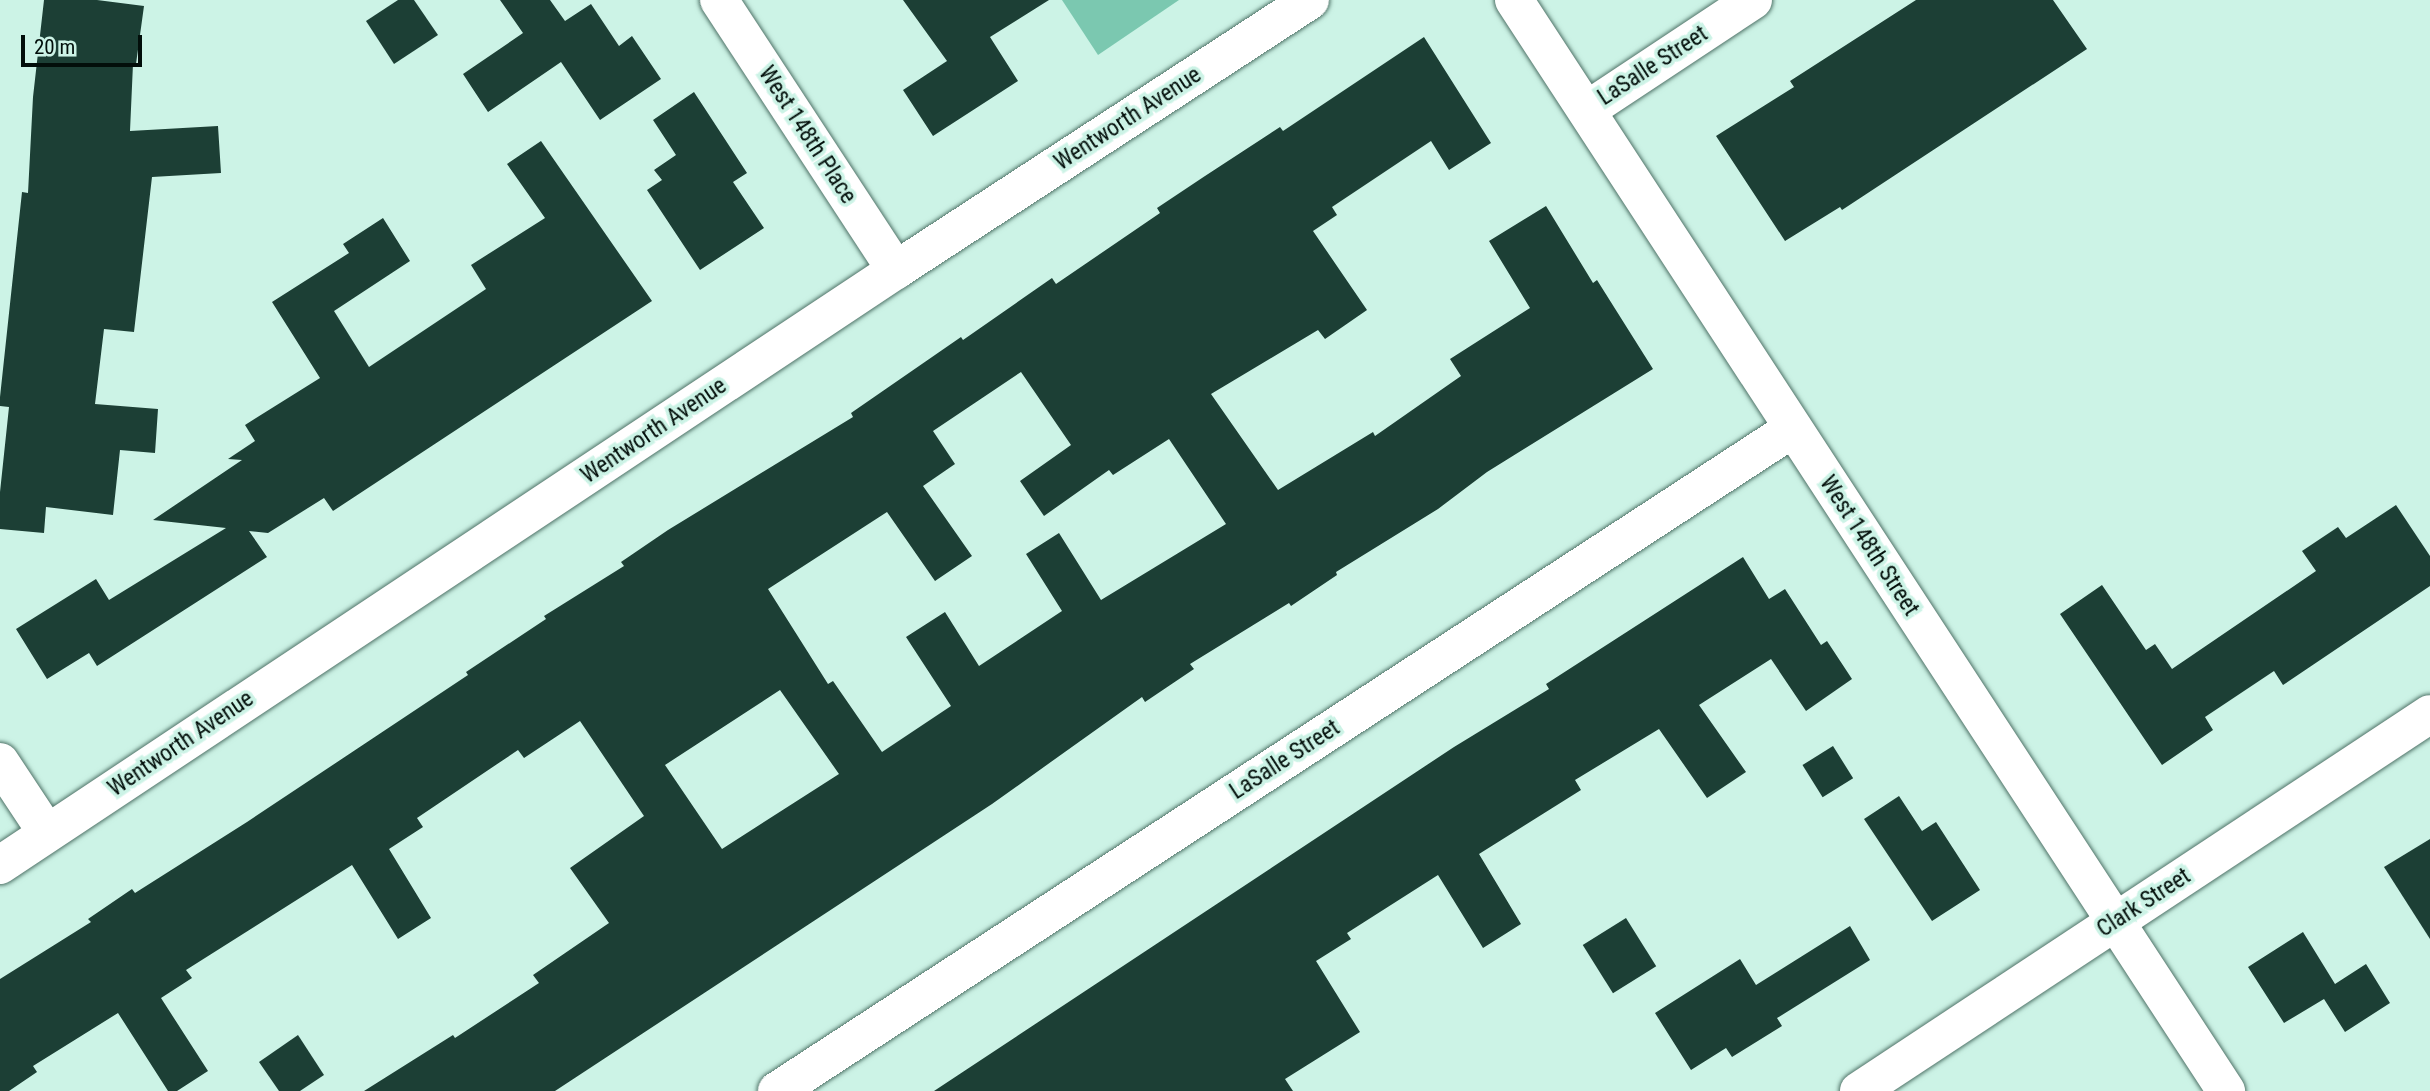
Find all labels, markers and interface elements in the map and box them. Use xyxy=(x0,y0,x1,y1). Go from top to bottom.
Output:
street label: LaSalle Street xyxy=(1593,20,1713,112)
scale bar xyxy=(24,21,145,65)
text: 20 m xyxy=(34,35,75,59)
street label: West 148th Place xyxy=(752,61,862,209)
street label: Wentworth Avenue xyxy=(1049,61,1207,177)
street label: Wentworth Avenue xyxy=(576,372,732,490)
street label: West 148th Street xyxy=(1813,471,1925,621)
street label: Wentworth Avenue xyxy=(103,685,259,803)
street label: LaSalle Street xyxy=(1225,714,1345,806)
street label: Clark Street xyxy=(2092,863,2196,943)

